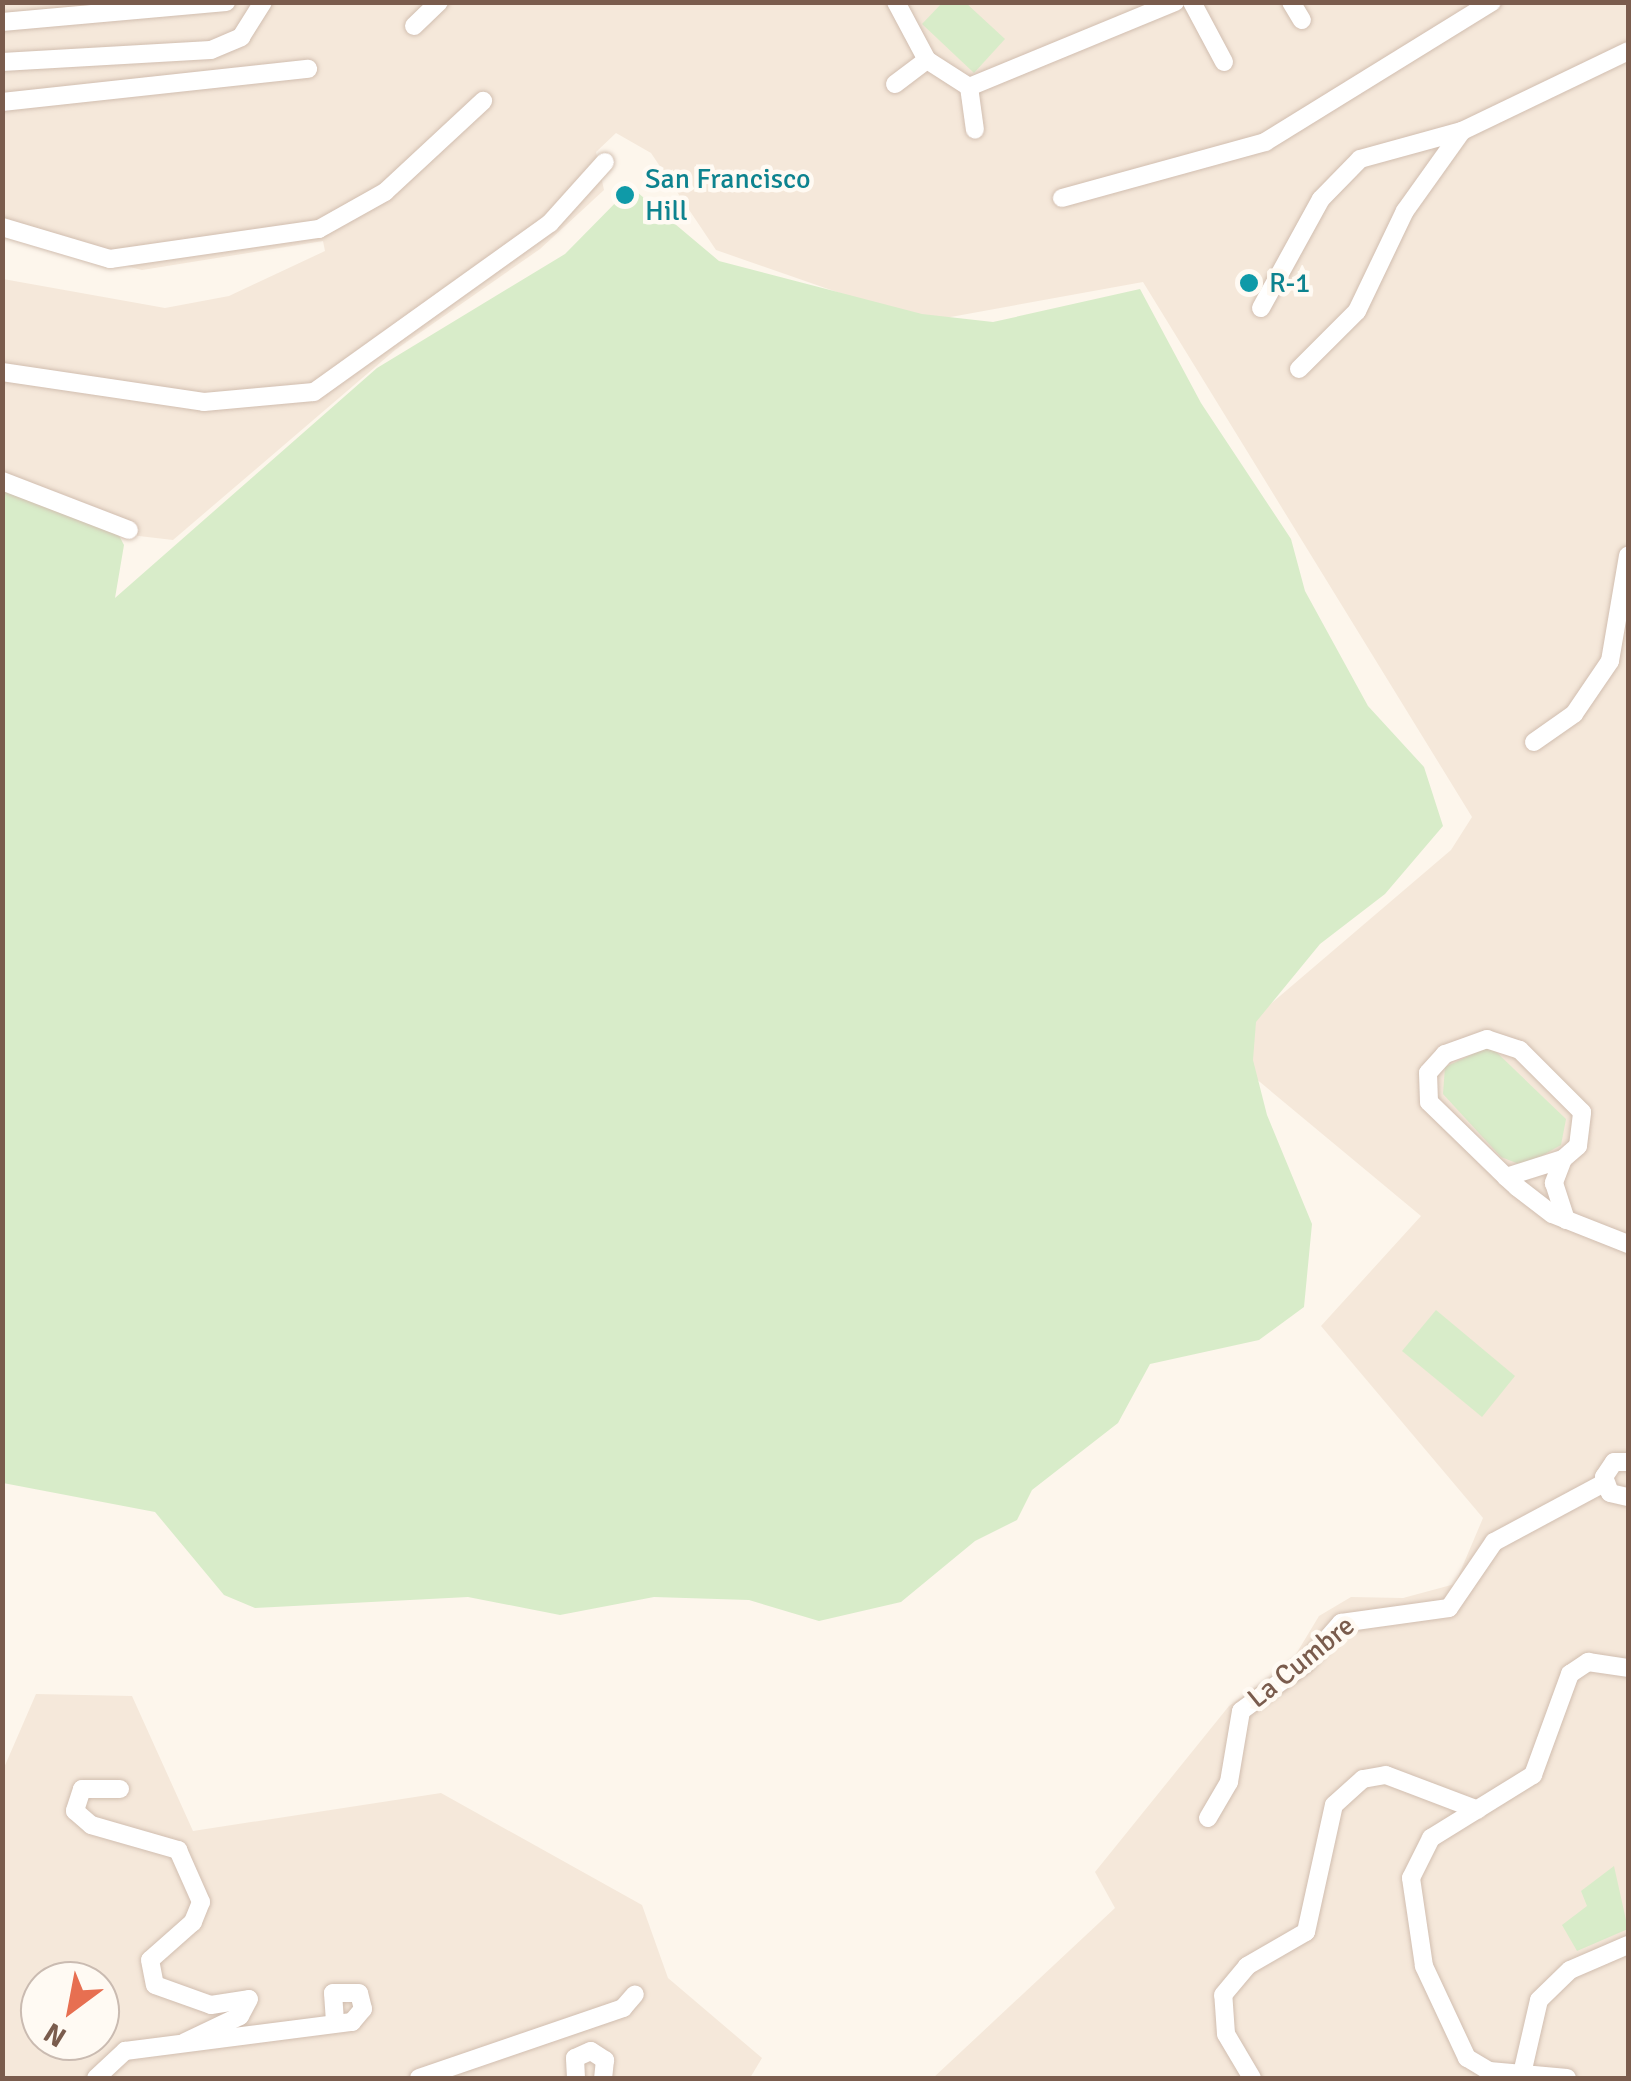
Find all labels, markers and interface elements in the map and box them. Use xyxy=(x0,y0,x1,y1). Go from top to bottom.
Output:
place label: San Francisco Hill xyxy=(645,162,811,228)
marker: San Francisco Hill xyxy=(614,184,636,206)
place label: R-1 xyxy=(1269,266,1310,300)
marker: R-1 xyxy=(1238,272,1260,294)
street label: La Cumbre xyxy=(1241,1609,1361,1715)
north arrow xyxy=(20,1961,120,2061)
text: N xyxy=(38,2015,72,2054)

